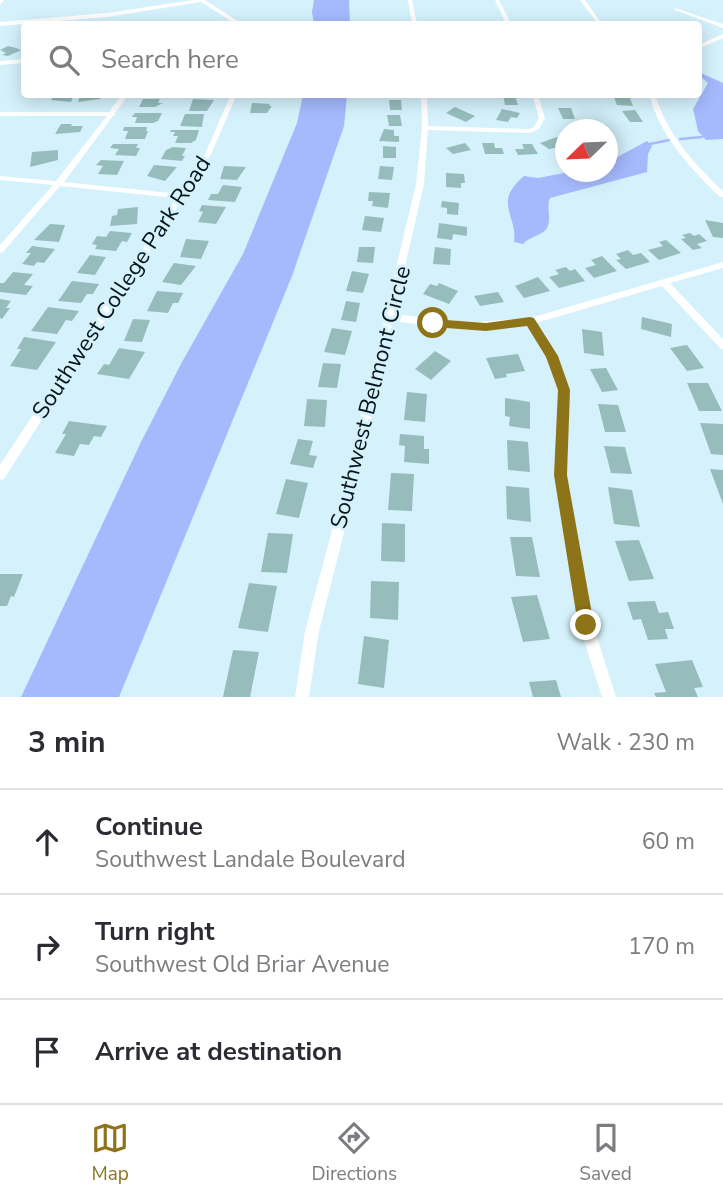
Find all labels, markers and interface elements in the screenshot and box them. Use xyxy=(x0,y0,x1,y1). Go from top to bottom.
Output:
search box xyxy=(21,21,702,98)
icon: search xyxy=(45,41,83,79)
text: Search here xyxy=(101,42,239,77)
north arrow xyxy=(555,119,618,182)
street label: Southwest College Park Road xyxy=(25,150,218,425)
street label: Southwest Belmont Circle xyxy=(323,263,418,532)
route start xyxy=(417,307,448,338)
route end xyxy=(570,609,601,640)
text: 3 min xyxy=(28,722,106,763)
text: Walk · 230 m xyxy=(556,727,695,758)
text: Continue xyxy=(95,809,203,844)
icon: ahead xyxy=(28,823,66,861)
text: 60 m xyxy=(642,826,695,857)
text: Southwest Landale Boulevard xyxy=(95,844,406,875)
text: Turn right xyxy=(95,914,214,949)
icon: right xyxy=(28,928,66,966)
text: 170 m xyxy=(628,931,695,962)
text: Southwest Old Briar Avenue xyxy=(95,949,390,980)
icon: arrive xyxy=(28,1033,66,1071)
text: Arrive at destination xyxy=(95,1034,342,1069)
tab: Map xyxy=(91,1119,129,1187)
tab: Directions xyxy=(311,1119,397,1187)
tab: Saved xyxy=(579,1119,632,1187)

